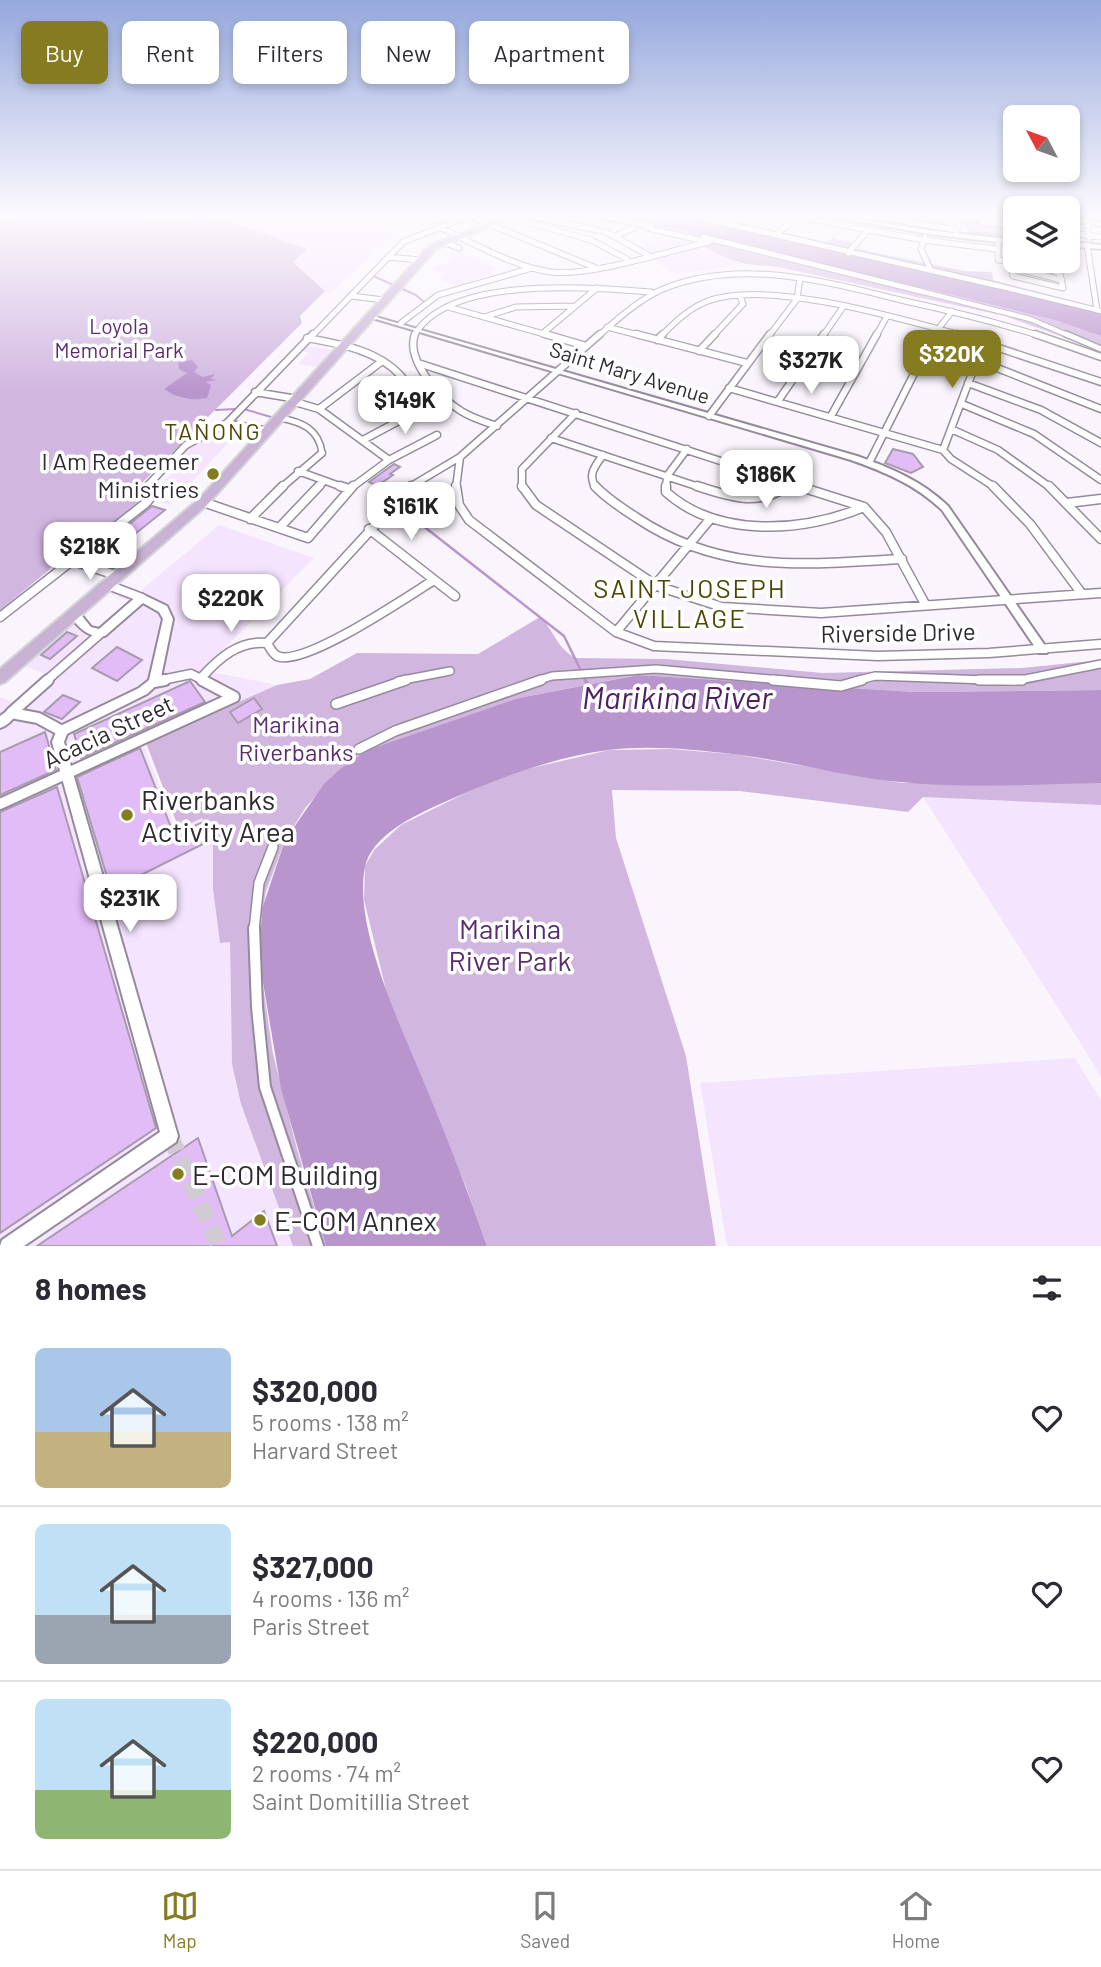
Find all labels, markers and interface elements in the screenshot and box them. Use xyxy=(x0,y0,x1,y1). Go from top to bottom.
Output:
chip: Buy xyxy=(21,21,108,84)
chip: Rent xyxy=(122,21,219,84)
chip: Filters xyxy=(233,21,347,84)
chip: New xyxy=(361,21,455,84)
chip: Apartment xyxy=(469,21,629,84)
north arrow xyxy=(1003,105,1080,182)
map controls xyxy=(1003,105,1080,273)
button: layers xyxy=(1003,196,1080,273)
park label: Loyola Memorial Park xyxy=(55,313,183,362)
pin: $320K xyxy=(903,330,1001,390)
street label: Saint Mary Avenue xyxy=(547,336,713,408)
pin: $327K xyxy=(762,336,860,396)
text: $320K xyxy=(919,339,985,367)
text: $327K xyxy=(779,345,843,373)
pin: $149K xyxy=(356,376,454,436)
text: $149K xyxy=(374,385,436,413)
district label: TAÑONG xyxy=(164,417,262,445)
place label: I Am Redeemer Ministries xyxy=(41,446,199,503)
pin: $186K xyxy=(717,450,815,510)
text: $186K xyxy=(736,459,796,487)
marker: I Am Redeemer Ministries xyxy=(205,466,221,482)
pin: $161K xyxy=(362,482,460,542)
text: $161K xyxy=(383,491,439,519)
pin: $218K xyxy=(41,522,139,582)
text: $218K xyxy=(60,531,120,559)
district label: SAINT JOSEPH VILLAGE xyxy=(593,572,787,633)
pin: $220K xyxy=(182,574,280,634)
text: $220K xyxy=(198,583,264,611)
street label: Riverside Drive xyxy=(820,616,976,648)
water label: Marikina River xyxy=(582,677,774,715)
street label: Acacia Street xyxy=(38,688,178,774)
park label: Marikina Riverbanks xyxy=(238,709,354,766)
place label: Riverbanks Activity Area xyxy=(141,782,295,848)
marker: Riverbanks Activity Area xyxy=(119,807,135,823)
pin: $231K xyxy=(81,874,179,934)
text: $231K xyxy=(100,883,160,911)
park label: Marikina River Park xyxy=(449,911,571,977)
place label: E-COM Building xyxy=(192,1157,378,1191)
marker: E-COM Building xyxy=(170,1166,186,1182)
place label: E-COM Annex xyxy=(274,1203,437,1237)
marker: E-COM Annex xyxy=(252,1212,268,1228)
icon: filters xyxy=(1028,1269,1066,1307)
text: 8 homes xyxy=(35,1270,146,1306)
text: $320,000 xyxy=(252,1372,378,1408)
icon: home xyxy=(91,1376,175,1460)
icon: heart xyxy=(1028,1399,1066,1437)
text: 5 rooms · 138 m² xyxy=(252,1408,409,1436)
text: Harvard Street xyxy=(252,1436,398,1464)
text: $327,000 xyxy=(252,1548,374,1584)
icon: home xyxy=(91,1552,175,1636)
icon: heart xyxy=(1028,1575,1066,1613)
text: 4 rooms · 136 m² xyxy=(252,1584,410,1612)
text: Paris Street xyxy=(252,1612,370,1640)
text: $220,000 xyxy=(252,1723,378,1759)
icon: home xyxy=(91,1727,175,1811)
icon: heart xyxy=(1028,1750,1066,1788)
text: 2 rooms · 74 m² xyxy=(252,1759,401,1787)
text: Saint Domitillia Street xyxy=(252,1787,470,1815)
tab: Map xyxy=(161,1887,199,1952)
tab: Saved xyxy=(520,1887,570,1952)
tab: Home xyxy=(892,1887,940,1952)

